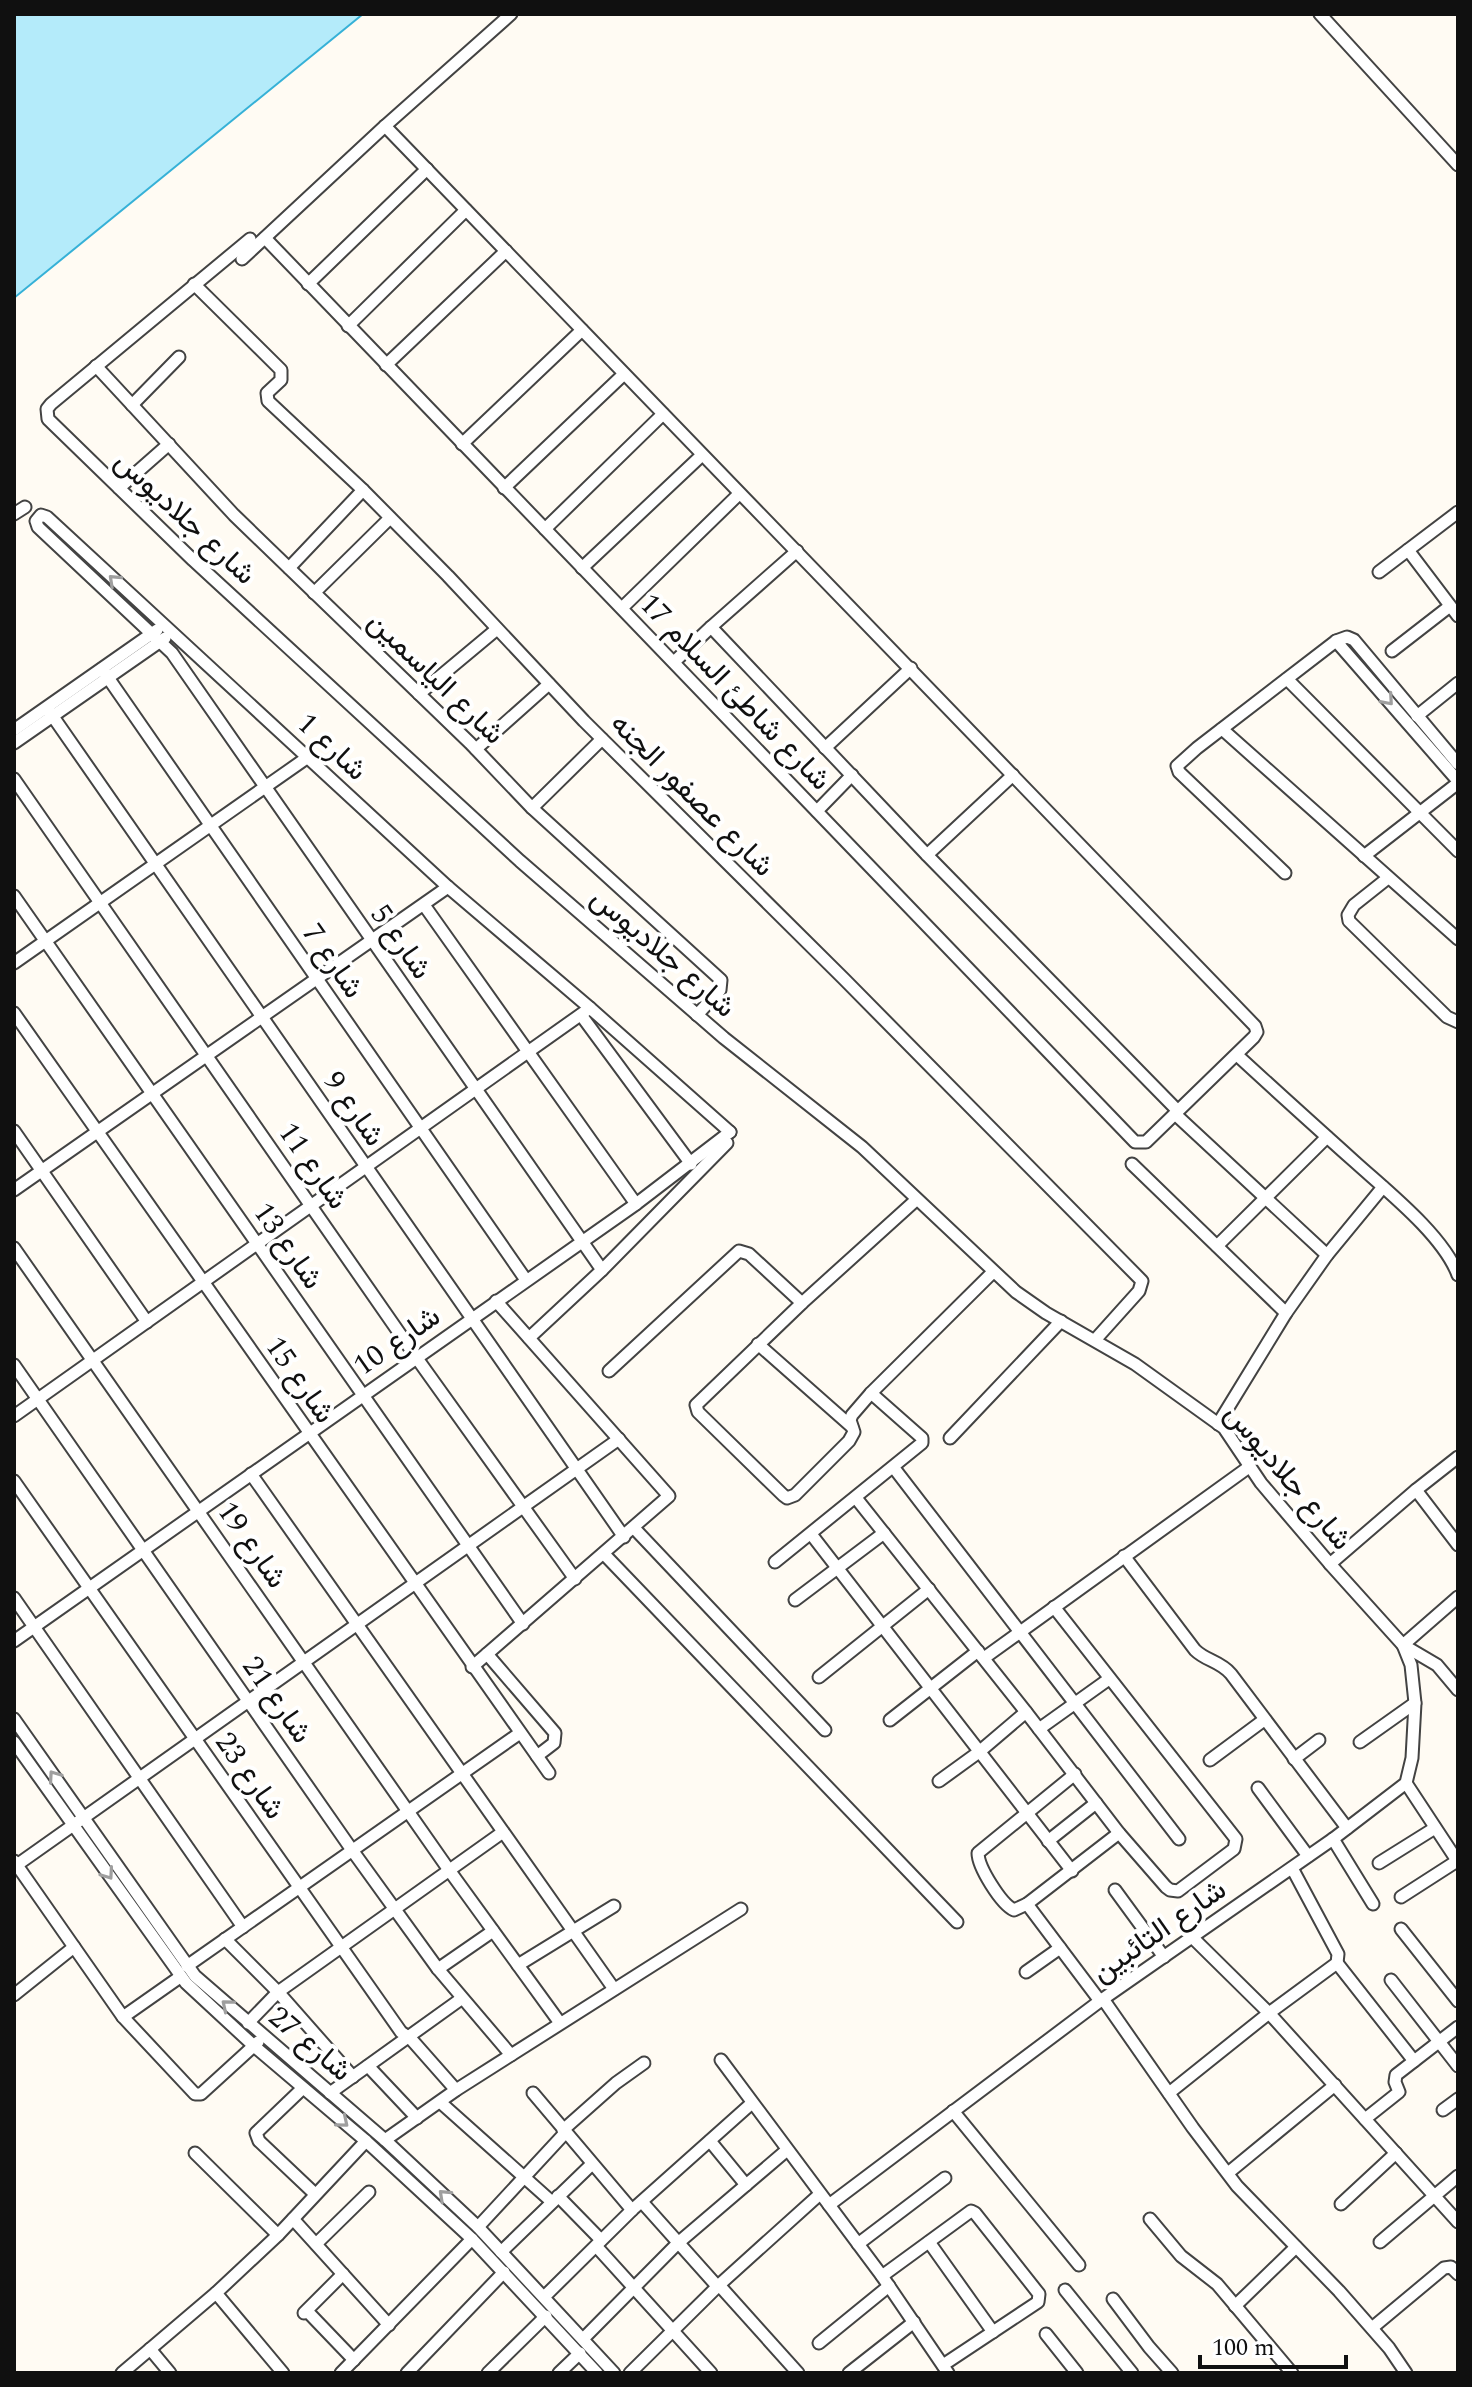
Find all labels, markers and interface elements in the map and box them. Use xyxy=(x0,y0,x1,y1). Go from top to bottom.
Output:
street label: شارع جلاديوس xyxy=(103,440,267,596)
one-way arrow xyxy=(109,575,124,589)
street label: شارع شاطئ السلام 17 xyxy=(628,582,842,802)
street label: شارع الياسمين xyxy=(357,600,515,756)
one-way arrow xyxy=(1378,690,1393,705)
street label: شارع 1 xyxy=(286,702,378,792)
street label: شارع عصفور الجنه xyxy=(599,702,785,888)
street label: شارع جلاديوس xyxy=(580,877,746,1029)
street label: شارع 5 xyxy=(358,895,444,989)
street label: شارع 7 xyxy=(290,914,376,1008)
street label: شارع 9 xyxy=(311,1062,397,1156)
street label: شارع 11 xyxy=(266,1113,360,1219)
street label: شارع 13 xyxy=(241,1193,335,1299)
street label: شارع 10 xyxy=(344,1294,450,1388)
street label: شارع 15 xyxy=(253,1327,347,1433)
street label: شارع جلاديوس xyxy=(1212,1393,1364,1561)
street label: شارع 19 xyxy=(205,1492,299,1598)
street label: شارع 21 xyxy=(230,1647,324,1753)
street label: شارع 23 xyxy=(203,1723,297,1829)
one-way arrow xyxy=(49,1771,64,1785)
one-way arrow xyxy=(98,1866,113,1880)
street label: شارع التائبين xyxy=(1082,1867,1236,1995)
street label: شارع 27 xyxy=(258,1995,362,2093)
one-way arrow xyxy=(222,2001,237,2015)
one-way arrow xyxy=(334,2112,349,2127)
one-way arrow xyxy=(439,2190,453,2205)
scale bar xyxy=(1200,2319,1346,2369)
text: 100 m xyxy=(1212,2330,1275,2366)

